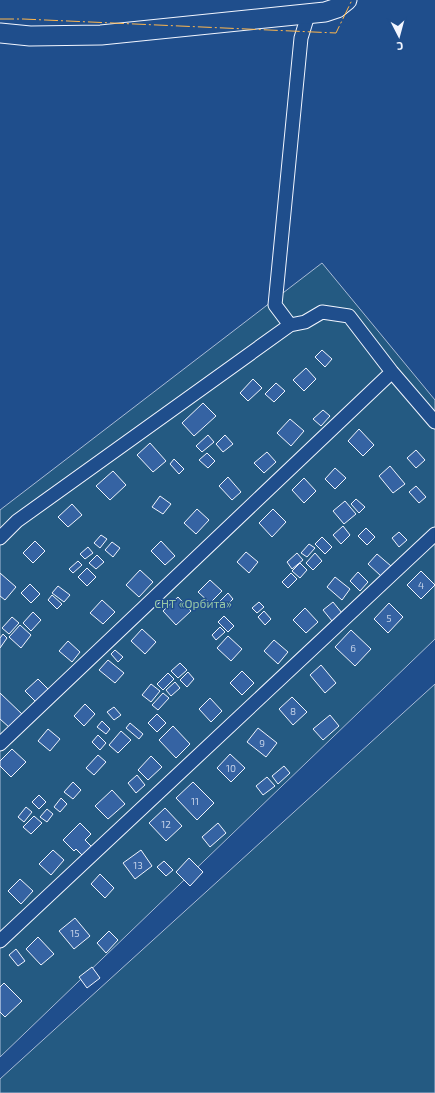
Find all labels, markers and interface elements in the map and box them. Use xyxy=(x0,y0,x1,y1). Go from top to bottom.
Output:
north arrow xyxy=(379,16,419,56)
text: С xyxy=(396,40,404,53)
house number: 4 xyxy=(418,579,424,591)
park label: СНТ «Орбита» xyxy=(154,596,232,610)
house number: 5 xyxy=(386,612,392,624)
house number: 6 xyxy=(350,642,356,654)
house number: 8 xyxy=(290,705,296,717)
house number: 9 xyxy=(259,737,265,749)
house number: 10 xyxy=(226,762,236,774)
house number: 11 xyxy=(191,795,199,807)
house number: 12 xyxy=(161,818,171,830)
house number: 13 xyxy=(133,859,143,871)
house number: 15 xyxy=(70,927,80,939)

